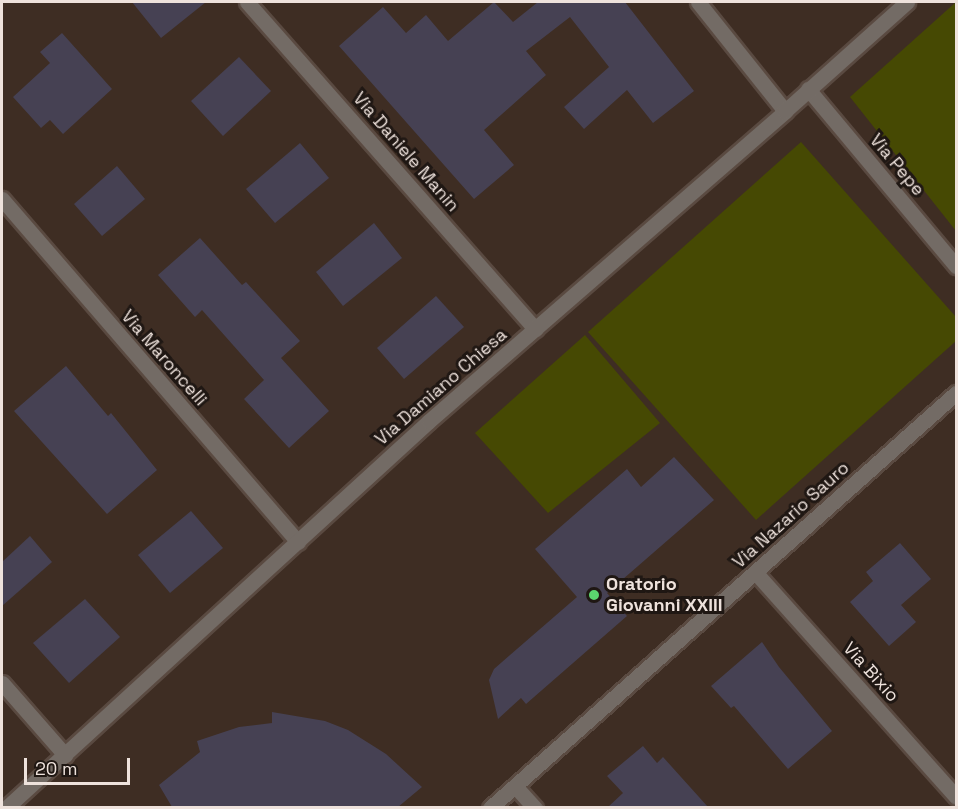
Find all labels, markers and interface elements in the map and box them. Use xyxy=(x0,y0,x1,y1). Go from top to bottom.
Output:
street label: Via Daniele Manin xyxy=(348,88,464,216)
street label: Via Pepe xyxy=(865,130,929,200)
street label: Via Maroncelli xyxy=(117,306,211,410)
street label: Via Damiano Chiesa xyxy=(371,324,511,450)
street label: Via Nazario Sauro xyxy=(728,457,854,573)
place label: Oratorio Giovanni XXIII xyxy=(606,574,722,616)
marker: Oratorio Giovanni XXIII xyxy=(587,588,601,602)
street label: Via Bixio xyxy=(839,638,903,706)
scale bar xyxy=(27,746,134,784)
text: 20 m xyxy=(35,757,78,780)

